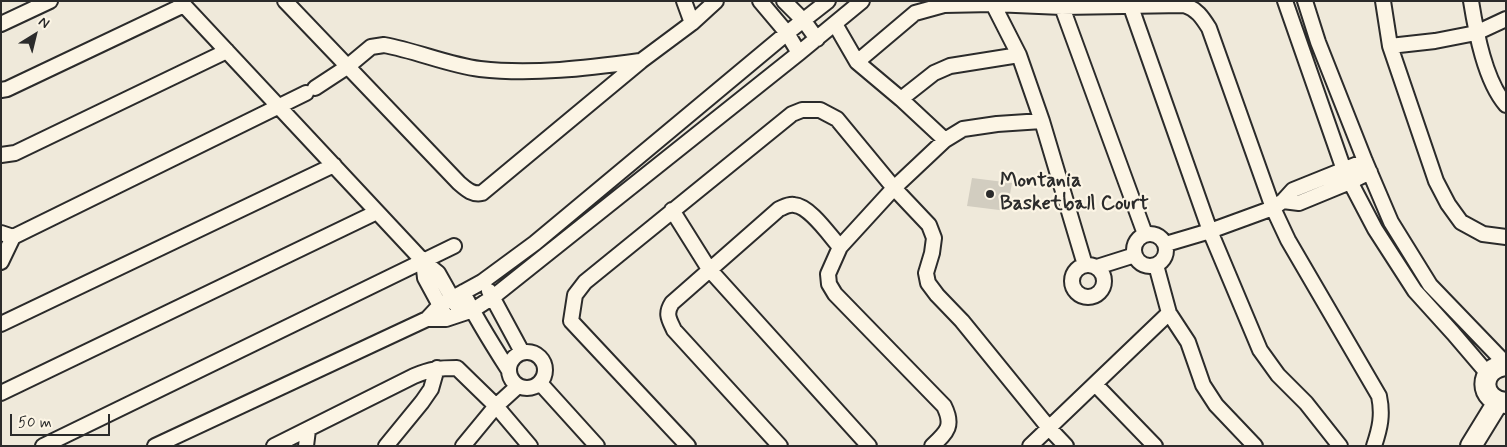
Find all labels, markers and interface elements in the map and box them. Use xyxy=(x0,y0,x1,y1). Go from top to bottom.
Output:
north arrow xyxy=(10,10,60,60)
text: N xyxy=(35,13,53,33)
place label: Montania Basketball Court xyxy=(1000,170,1149,217)
marker: Montania Basketball Court xyxy=(984,188,996,200)
scale bar xyxy=(12,404,112,436)
text: 50 m xyxy=(18,413,52,433)

